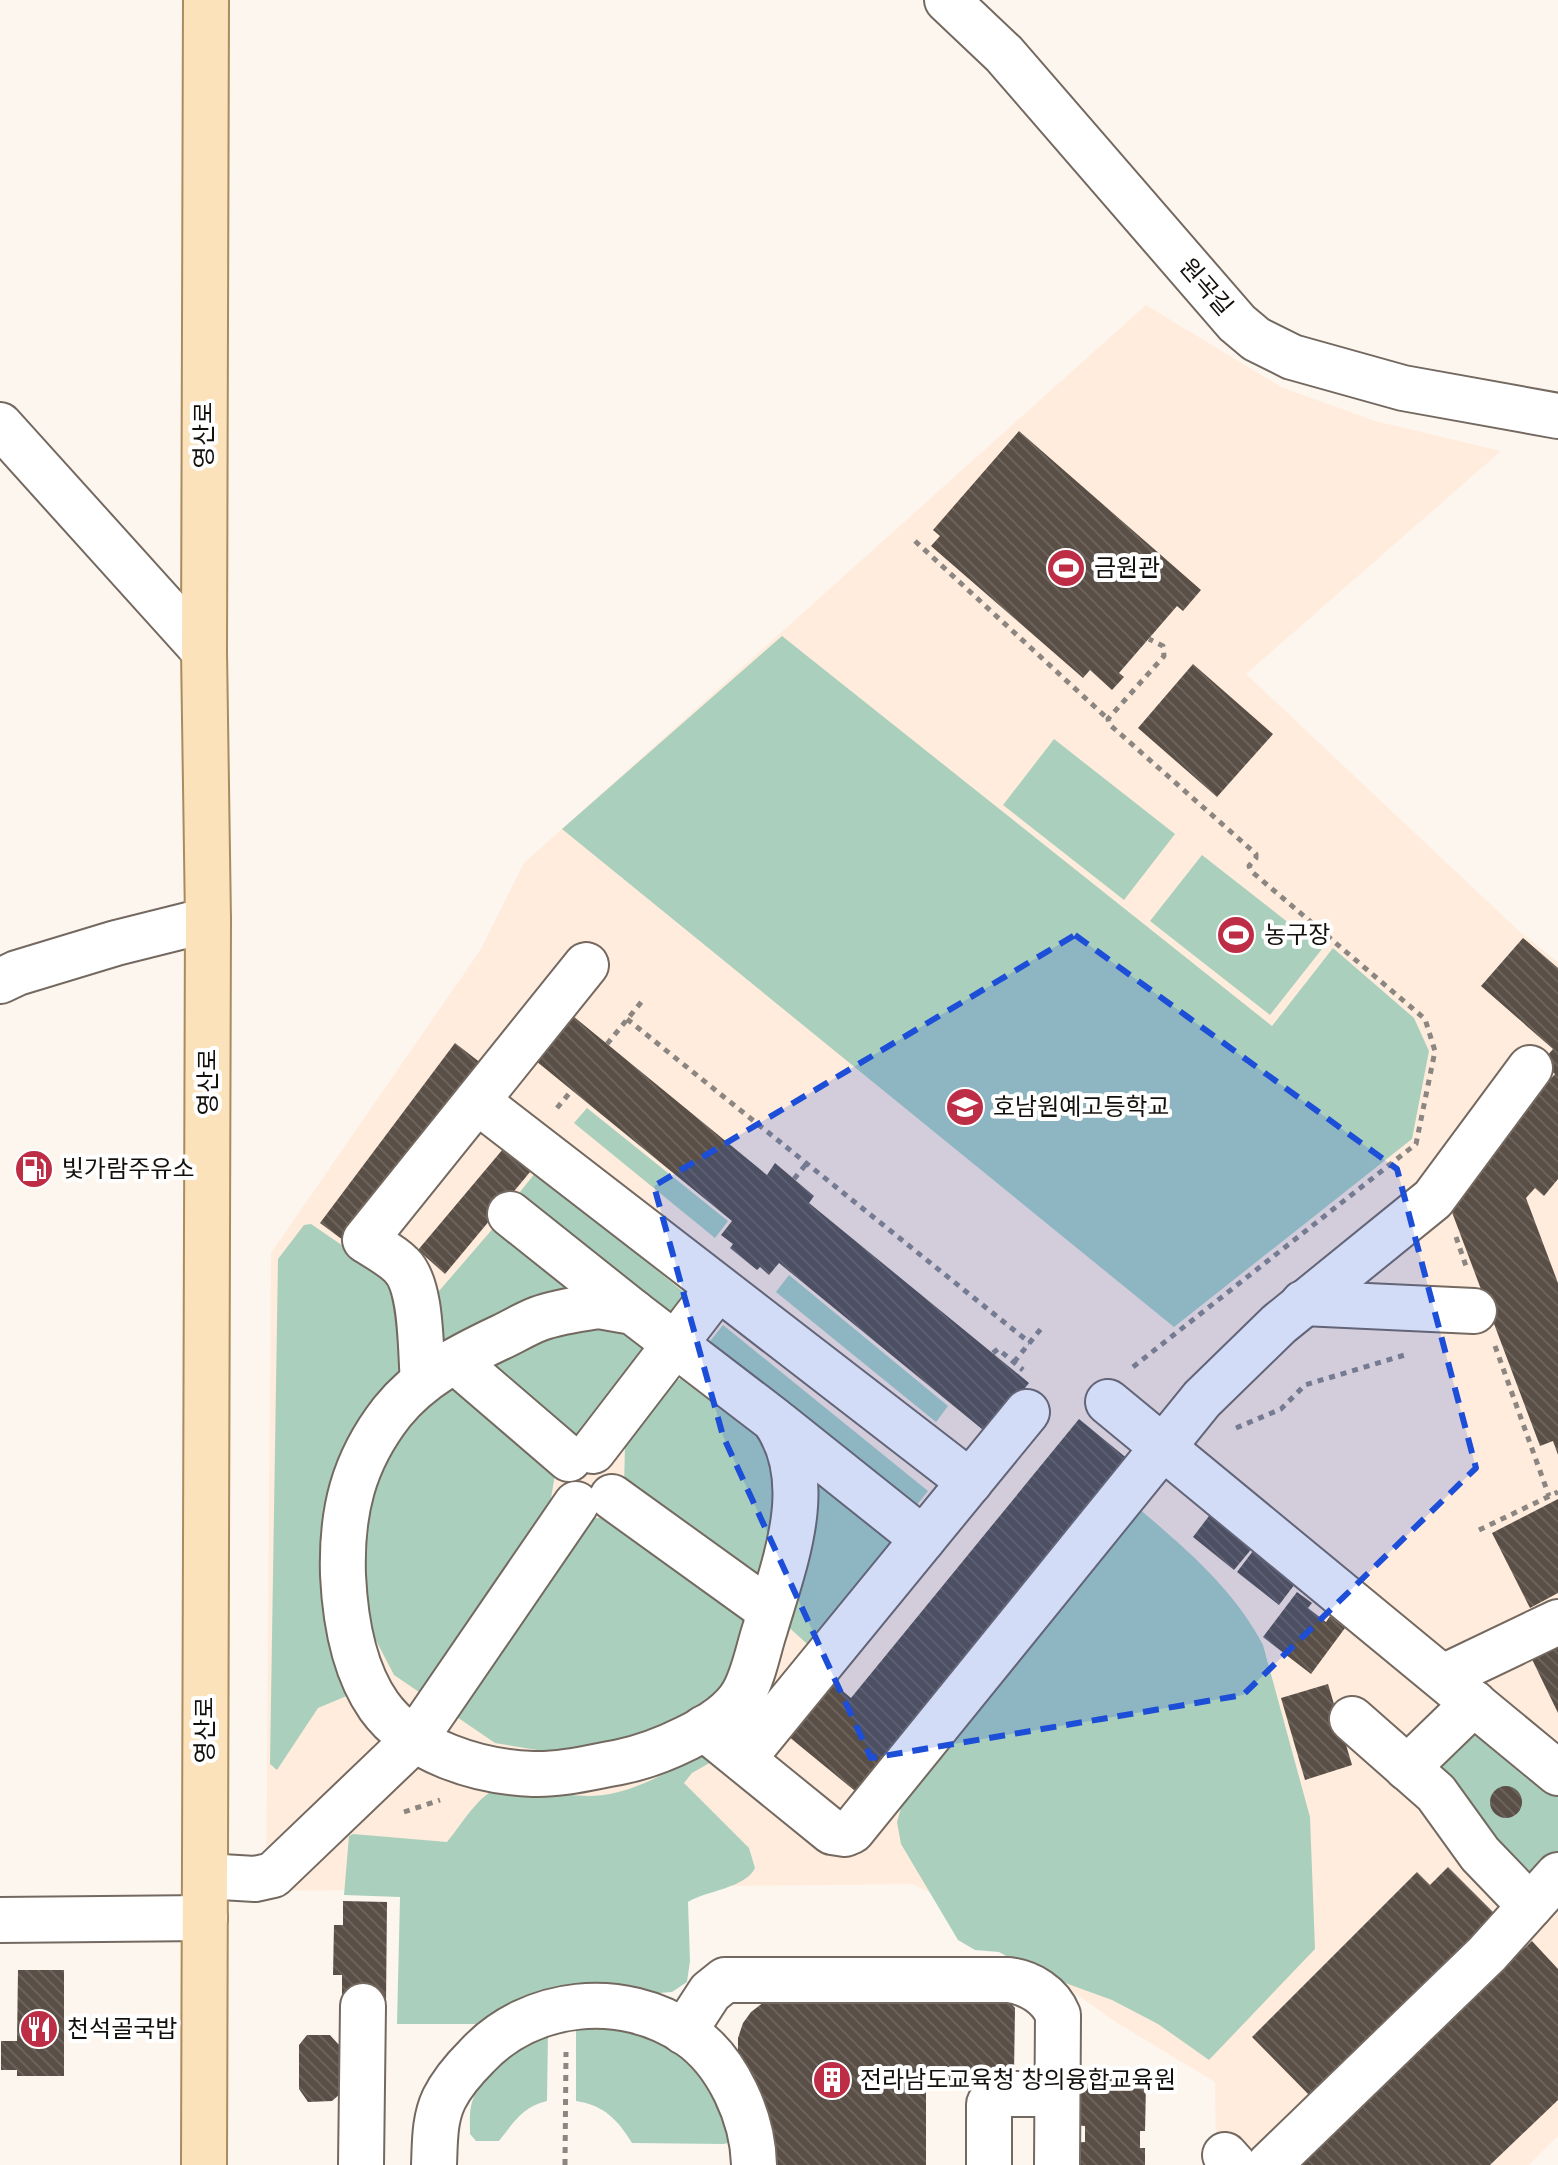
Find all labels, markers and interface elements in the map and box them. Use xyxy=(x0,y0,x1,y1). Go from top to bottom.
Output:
street label: 원곡길 xyxy=(1174,252,1239,321)
street label: 영산로 xyxy=(189,402,218,468)
sports icon: 금원관 xyxy=(1045,547,1087,589)
place label: 금원관 xyxy=(1094,553,1160,582)
sports icon: 농구장 xyxy=(1215,914,1257,956)
place label: 농구장 xyxy=(1264,920,1330,949)
street label: 영산로 xyxy=(193,1049,222,1115)
school or university icon: 호남원예고등학교 xyxy=(944,1086,986,1128)
place label: 호남원예고등학교 xyxy=(993,1092,1170,1121)
fuel station icon: 빛가람주유소 xyxy=(13,1148,55,1190)
place label: 빛가람주유소 xyxy=(62,1154,194,1183)
street label: 영산로 xyxy=(190,1697,219,1763)
restaurant icon: 천석골국밥 xyxy=(18,2008,60,2050)
place label: 천석골국밥 xyxy=(67,2014,177,2043)
building icon: 전라남도교육청 창의융합교육원 xyxy=(811,2059,853,2101)
place label: 전라남도교육청 창의융합교육원 xyxy=(860,2065,1176,2094)

